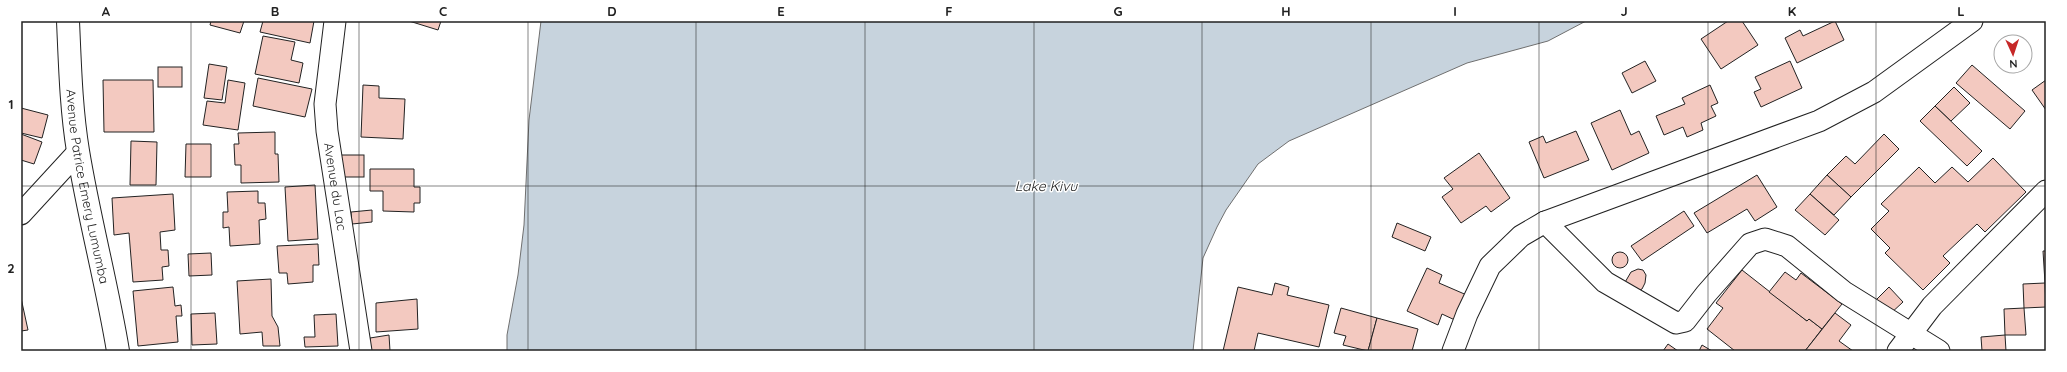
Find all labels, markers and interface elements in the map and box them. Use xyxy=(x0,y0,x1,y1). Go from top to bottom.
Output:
text: A xyxy=(102,3,111,19)
text: B xyxy=(271,3,279,19)
text: C xyxy=(439,3,447,19)
text: D xyxy=(607,3,617,19)
text: E xyxy=(777,3,785,19)
text: F xyxy=(945,3,953,19)
text: G xyxy=(1113,3,1123,19)
text: H xyxy=(1281,3,1291,19)
text: I xyxy=(1453,3,1457,19)
text: J xyxy=(1620,3,1628,19)
text: K xyxy=(1788,3,1797,19)
text: L xyxy=(1957,3,1965,19)
north arrow xyxy=(1993,34,2033,74)
text: N xyxy=(2009,57,2018,71)
street label: Avenue Patrice Emery Lumumba xyxy=(63,89,113,285)
text: 1 xyxy=(8,96,14,112)
street label: Avenue du Lac xyxy=(321,142,350,232)
water label: Lake Kivu xyxy=(1015,177,1078,195)
text: 2 xyxy=(7,260,15,276)

